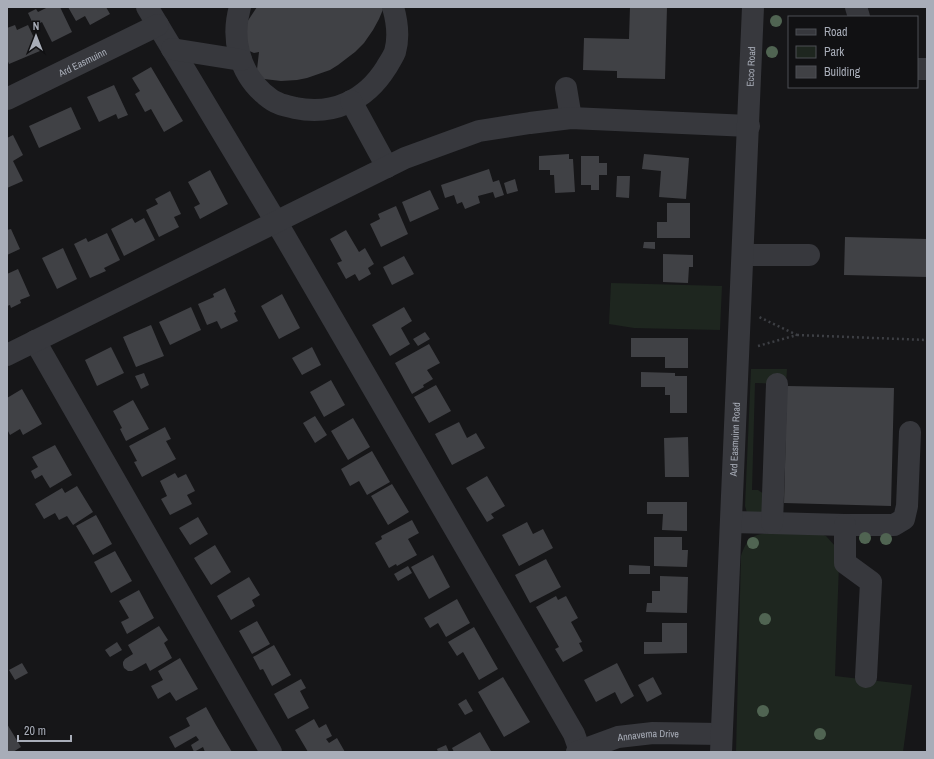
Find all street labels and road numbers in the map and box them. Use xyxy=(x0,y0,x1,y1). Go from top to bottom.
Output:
street label: Ard Easmuinn xyxy=(56,45,109,80)
street label: Ecco Road xyxy=(744,46,758,87)
street label: Ard Easmuinn Road xyxy=(727,402,743,478)
street label: Annaverna Drive xyxy=(616,727,679,744)

